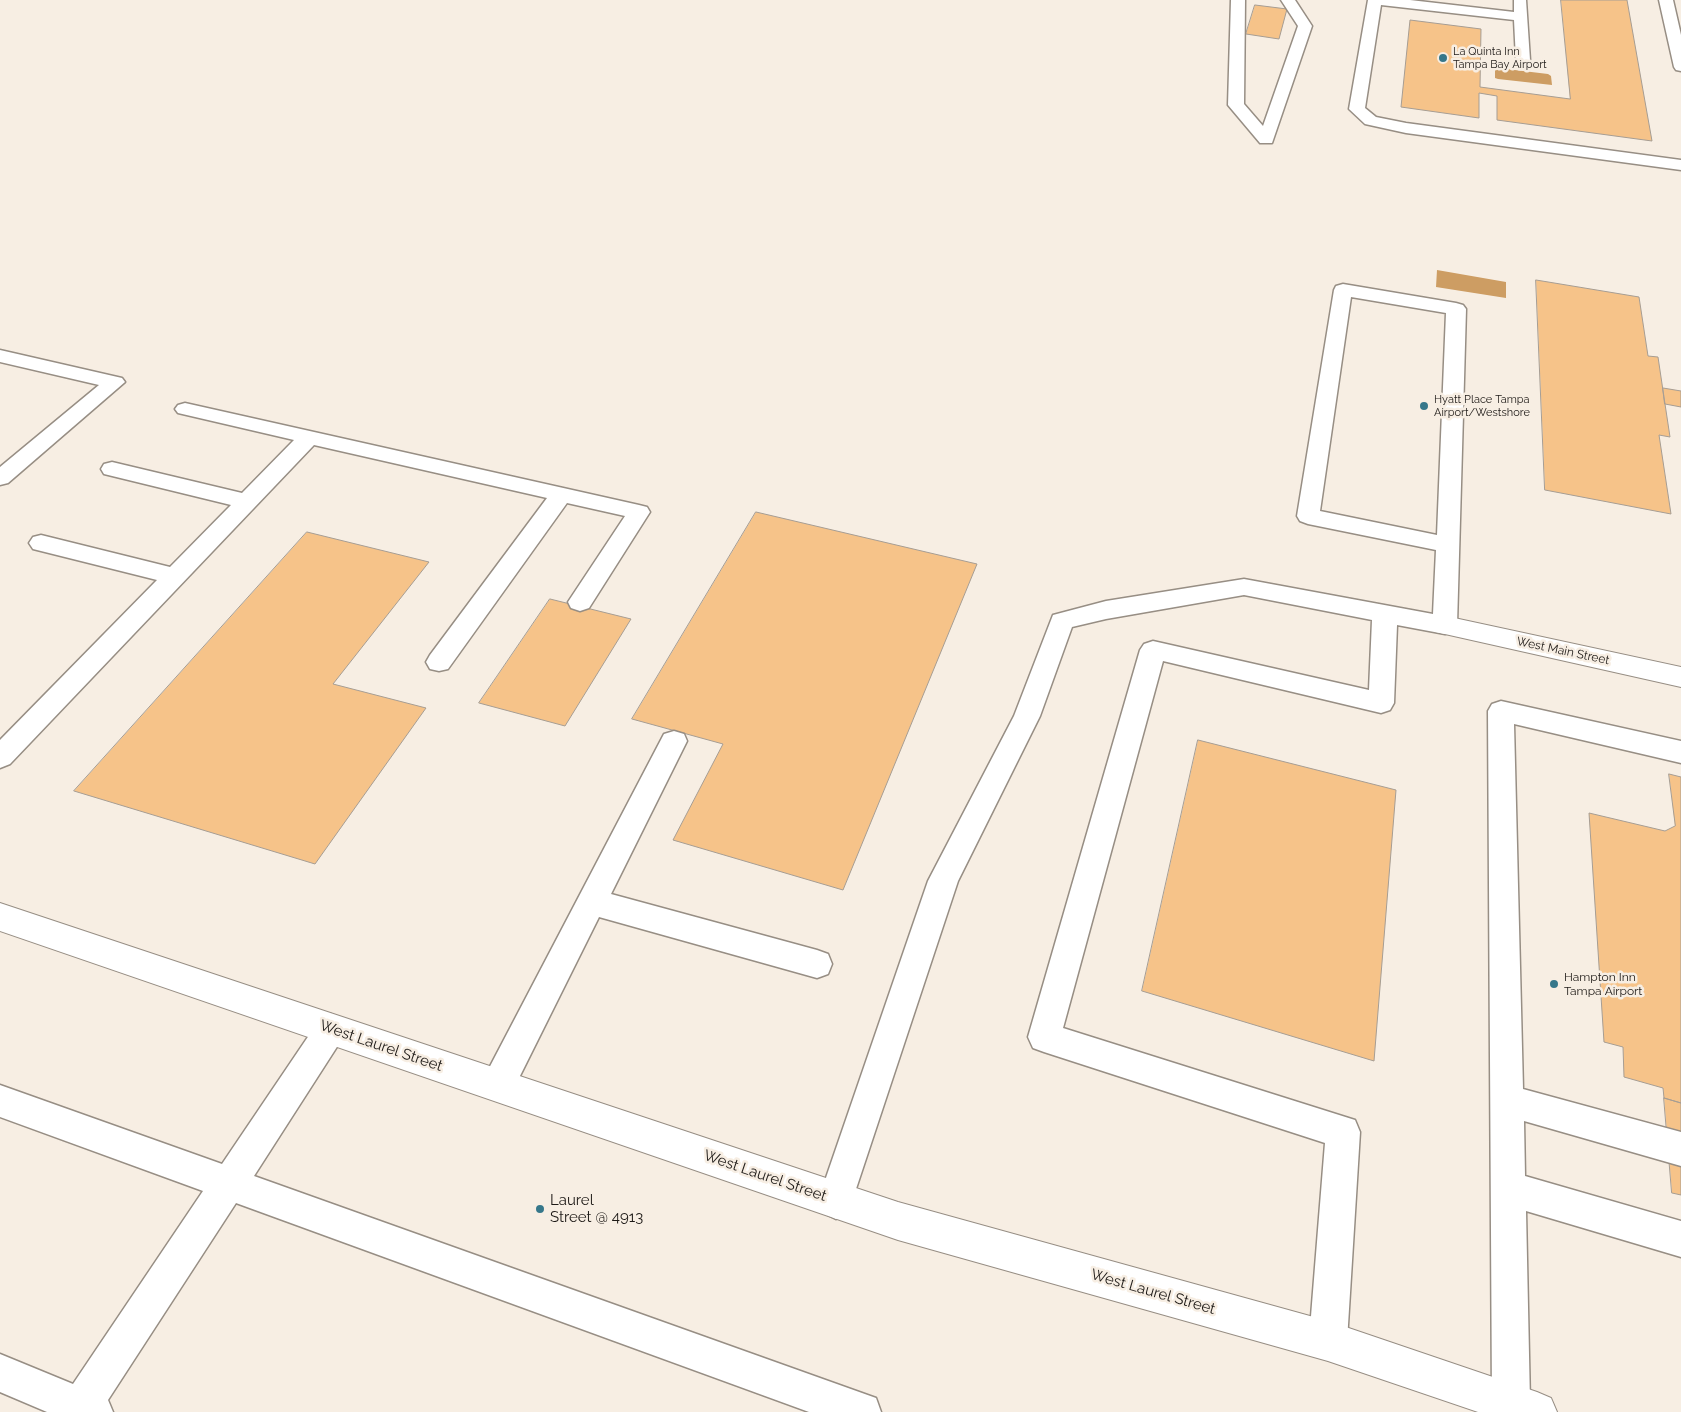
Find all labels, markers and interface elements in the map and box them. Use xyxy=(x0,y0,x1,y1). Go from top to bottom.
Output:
place label: La Quinta Inn Tampa Bay Airport xyxy=(1453,45,1547,71)
marker: La Quinta Inn Tampa Bay Airport xyxy=(1437,52,1449,64)
place label: Hyatt Place Tampa Airport/Westshore xyxy=(1434,393,1530,419)
marker: Hyatt Place Tampa Airport/Westshore xyxy=(1418,400,1430,412)
street label: West Main Street xyxy=(1515,634,1611,668)
place label: Hampton Inn Tampa Airport xyxy=(1564,970,1642,998)
marker: Hampton Inn Tampa Airport xyxy=(1548,978,1560,990)
street label: West Laurel Street xyxy=(317,1017,445,1075)
street label: West Laurel Street xyxy=(701,1147,829,1205)
place label: Laurel Street @ 4913 xyxy=(550,1191,643,1226)
marker: Laurel Street @ 4913 xyxy=(534,1203,546,1215)
street label: West Laurel Street xyxy=(1089,1266,1217,1318)

